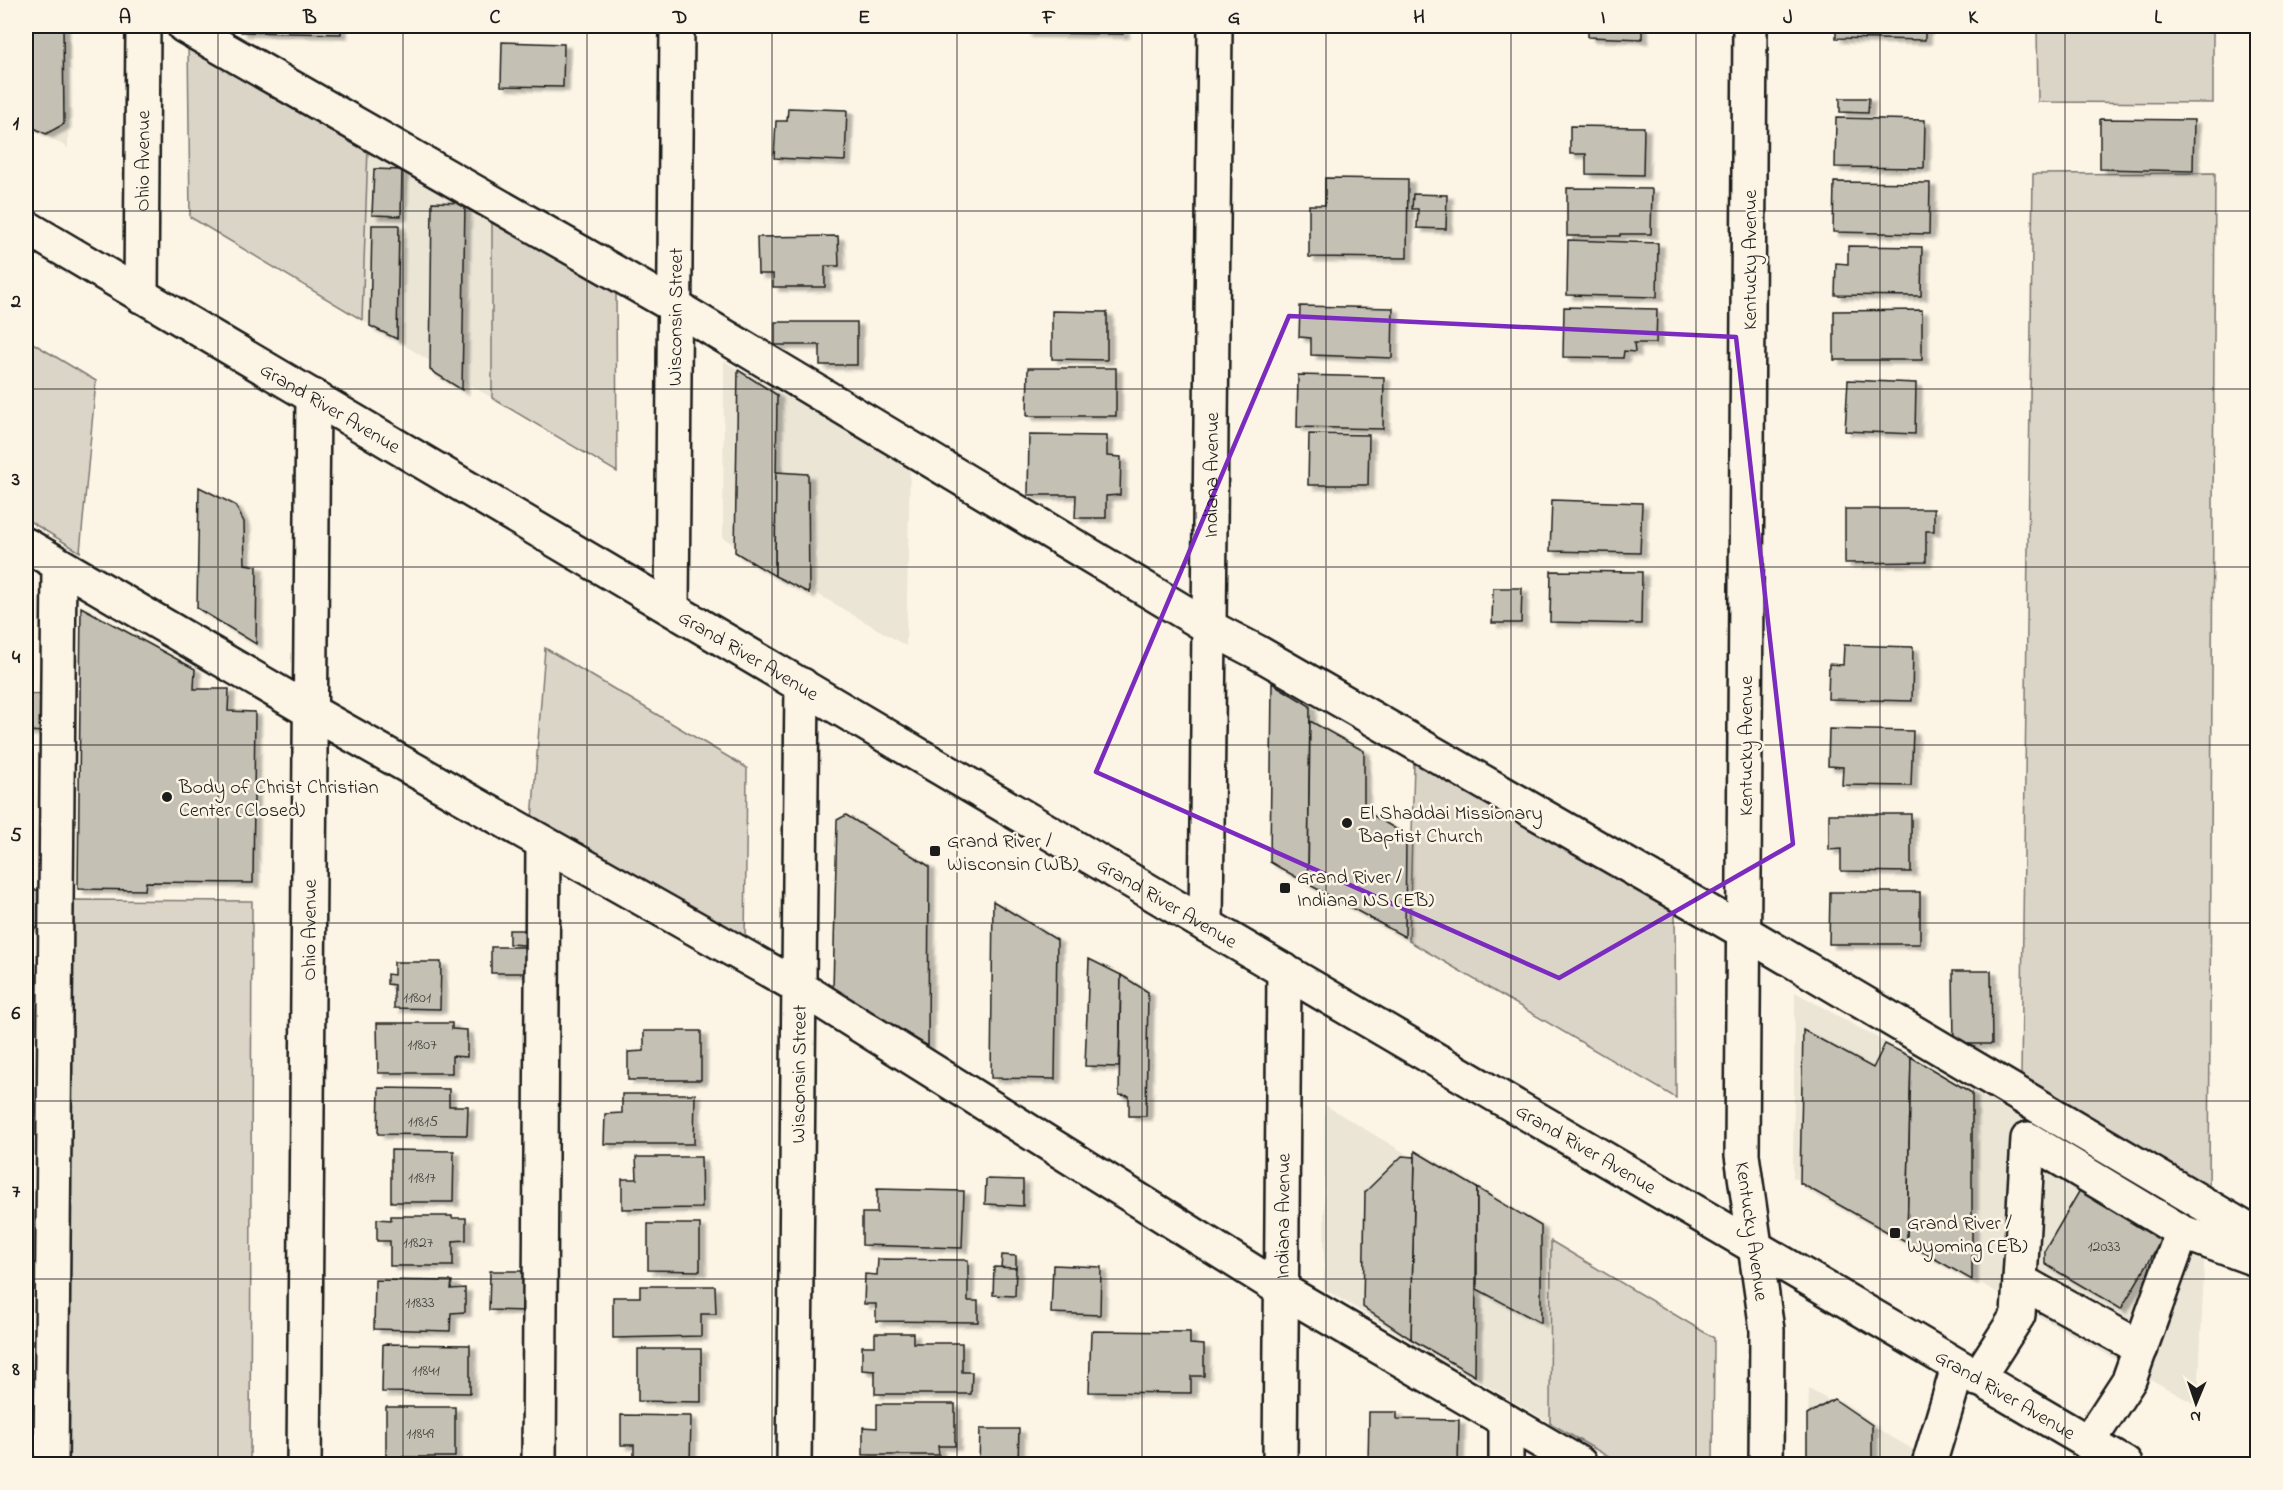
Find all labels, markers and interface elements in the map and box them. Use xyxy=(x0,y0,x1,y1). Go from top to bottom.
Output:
text: A xyxy=(119,4,131,33)
text: B xyxy=(302,4,317,33)
text: C xyxy=(490,4,501,33)
text: D xyxy=(672,4,687,33)
text: E xyxy=(858,4,870,33)
text: F xyxy=(1042,4,1056,33)
text: G xyxy=(1228,4,1241,33)
text: H xyxy=(1413,4,1425,33)
text: I xyxy=(1601,4,1606,33)
text: J xyxy=(1783,4,1793,33)
text: K xyxy=(1968,4,1979,33)
text: L xyxy=(2154,4,2162,33)
text: 1 xyxy=(13,110,20,139)
street label: Ohio Avenue xyxy=(130,110,159,212)
street label: Kentucky Avenue xyxy=(1737,190,1766,330)
street label: Wisconsin Street xyxy=(662,247,692,386)
text: 2 xyxy=(10,288,21,317)
street label: Grand River Avenue xyxy=(254,356,405,462)
street label: Indiana Avenue xyxy=(1198,412,1228,538)
text: 3 xyxy=(11,466,20,495)
street label: Grand River Avenue xyxy=(672,604,823,710)
text: 4 xyxy=(12,644,21,673)
street label: Kentucky Avenue xyxy=(1733,676,1762,816)
place label: Body of Christ Christian Center (Closed) xyxy=(178,774,379,826)
marker: Body of Christ Christian Center (Closed) xyxy=(160,790,174,804)
place label: El Shaddai Missionary Baptist Church xyxy=(1358,800,1543,852)
marker: El Shaddai Missionary Baptist Church xyxy=(1340,816,1354,830)
text: 5 xyxy=(10,822,22,851)
place label: Grand River / Wisconsin (WB) xyxy=(947,828,1078,880)
marker: Grand River / Wisconsin (WB) xyxy=(928,844,942,858)
street label: Grand River Avenue xyxy=(1090,851,1242,957)
place label: Grand River / Indiana NS (EB) xyxy=(1297,864,1434,916)
street label: Ohio Avenue xyxy=(296,879,326,981)
marker: Grand River / Indiana NS (EB) xyxy=(1278,881,1292,895)
house number: 11801 xyxy=(403,986,431,1010)
text: 6 xyxy=(12,1000,21,1029)
street label: Wisconsin Street xyxy=(785,1004,816,1143)
house number: 11807 xyxy=(407,1033,437,1057)
street label: Grand River Avenue xyxy=(1509,1098,1661,1203)
house number: 11815 xyxy=(408,1110,438,1134)
street label: Indiana Avenue xyxy=(1269,1153,1300,1279)
street label: Kentucky Avenue xyxy=(1726,1160,1775,1303)
house number: 11817 xyxy=(408,1166,436,1190)
text: 7 xyxy=(12,1178,21,1207)
place label: Grand River / Wyoming (EB) xyxy=(1907,1210,2028,1263)
marker: Grand River / Wyoming (EB) xyxy=(1888,1226,1902,1240)
house number: 11827 xyxy=(403,1231,434,1255)
house number: 12033 xyxy=(2087,1235,2121,1259)
house number: 11833 xyxy=(405,1291,435,1315)
street label: Grand River Avenue xyxy=(1929,1343,2080,1449)
text: 8 xyxy=(11,1356,20,1385)
house number: 11841 xyxy=(412,1359,440,1383)
north arrow xyxy=(2166,1373,2226,1433)
text: N xyxy=(2190,1404,2201,1428)
house number: 11849 xyxy=(406,1422,434,1446)

